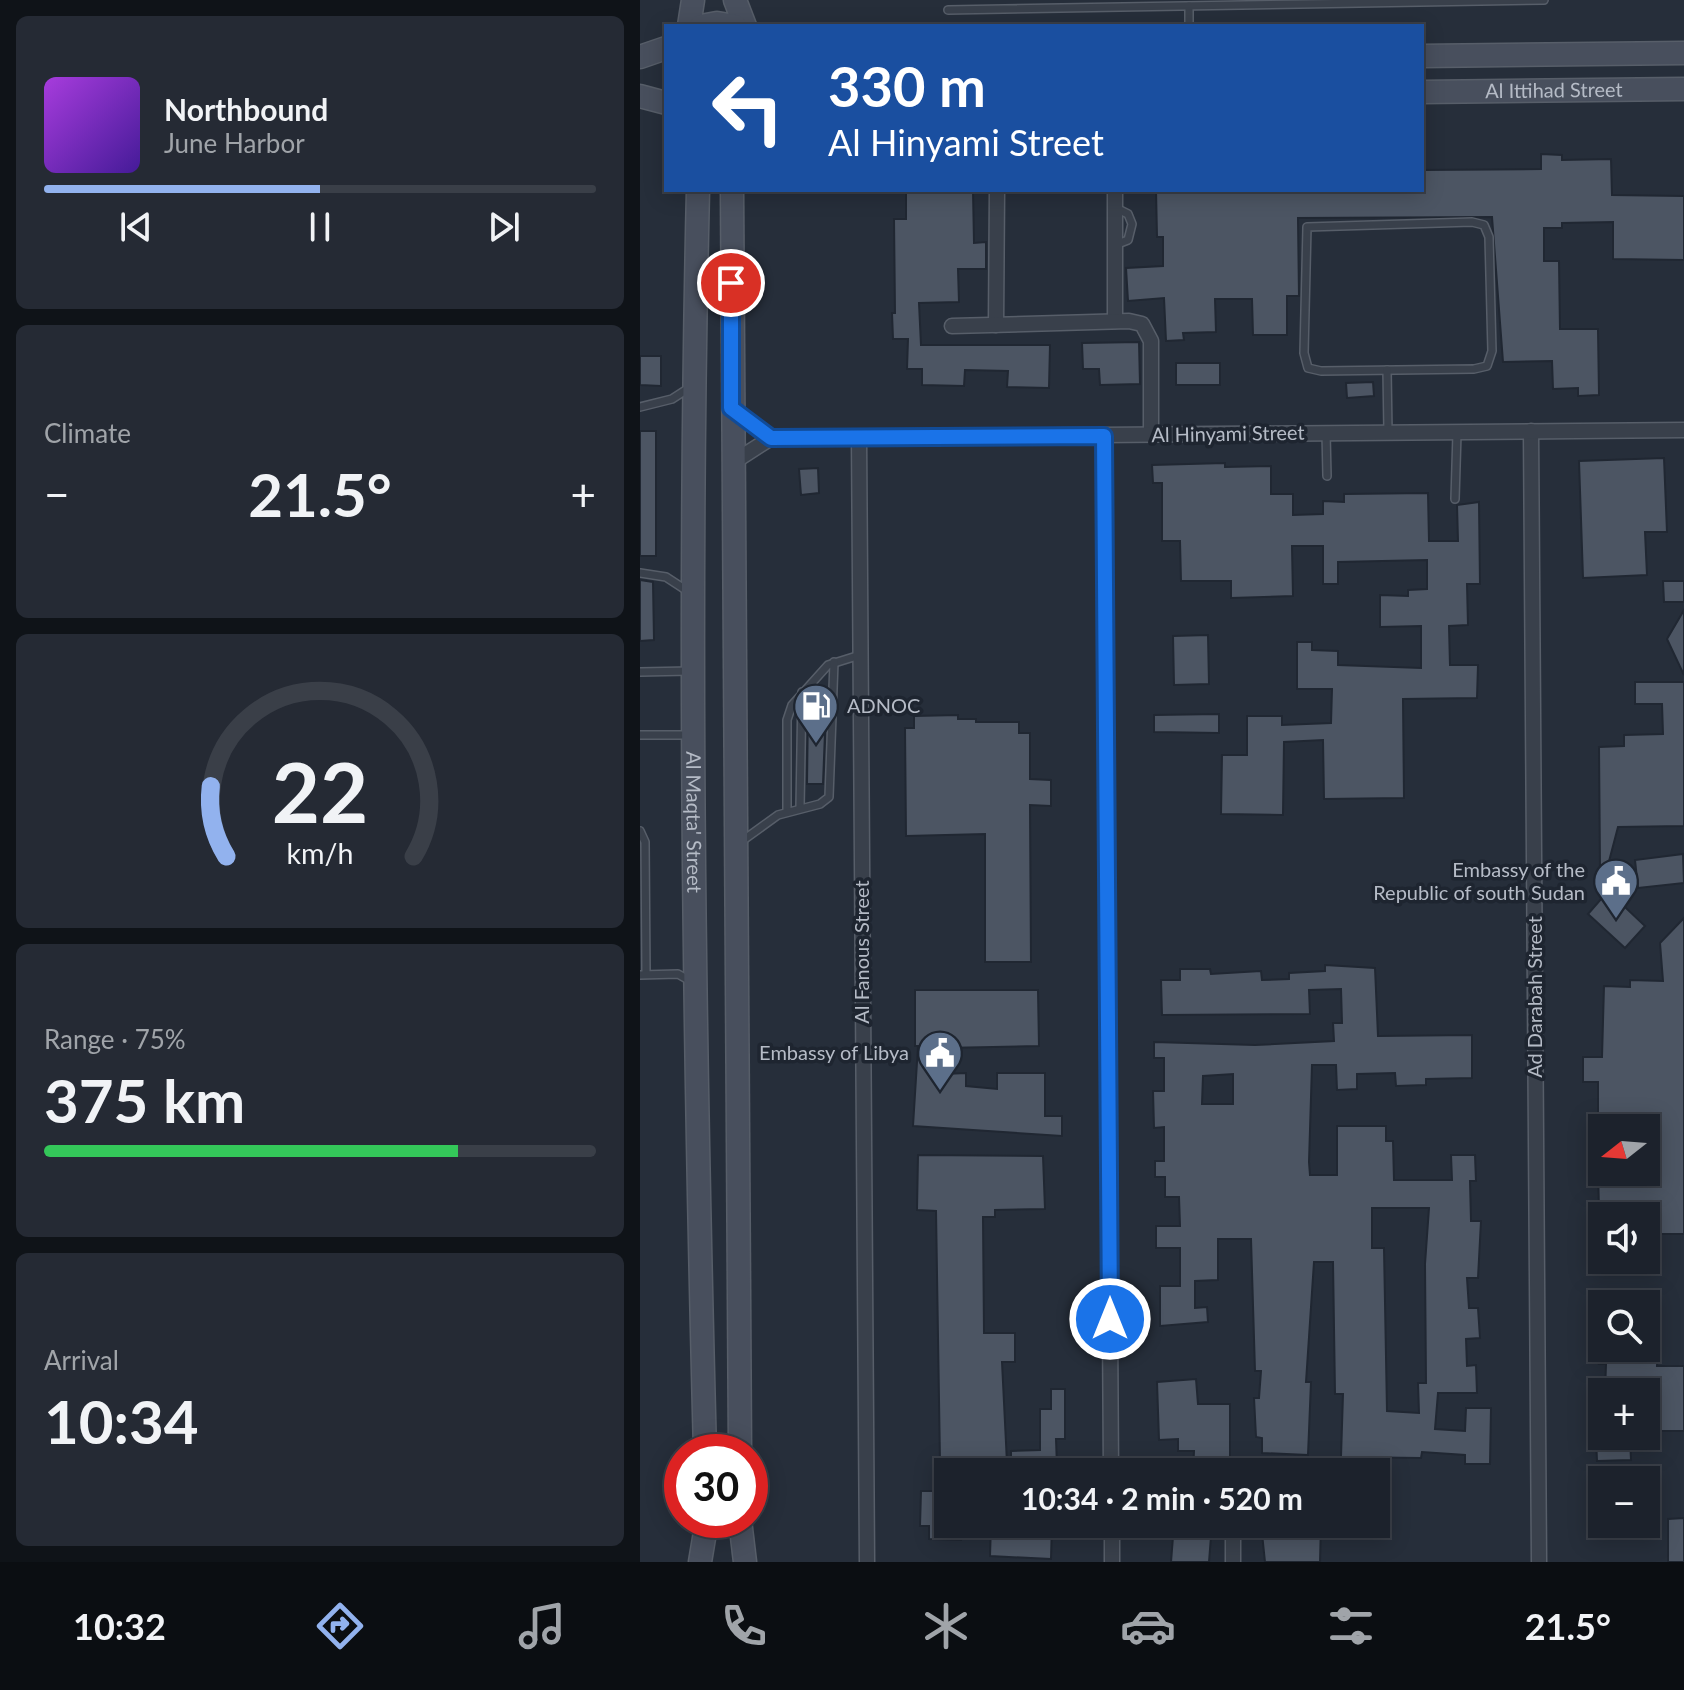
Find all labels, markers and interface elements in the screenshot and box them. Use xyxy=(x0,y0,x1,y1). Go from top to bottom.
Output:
text: 330 m xyxy=(828,52,986,119)
icon: left xyxy=(696,56,800,160)
street label: Al Ittihad Street xyxy=(1485,77,1623,102)
text: Northbound xyxy=(164,91,328,127)
text: Al Hinyami Street xyxy=(828,120,1104,164)
text: June Harbor xyxy=(164,127,305,159)
icon: previous xyxy=(114,205,158,249)
icon: pause xyxy=(298,205,342,249)
icon: next xyxy=(482,205,526,249)
pin xyxy=(697,249,765,317)
icon: arrive xyxy=(709,261,753,305)
text: Climate xyxy=(44,417,131,449)
street label: Al Hinyami Street xyxy=(1151,420,1305,446)
text: 21.5° xyxy=(248,458,392,530)
text: − xyxy=(44,468,70,520)
text: + xyxy=(570,468,596,520)
fuel station icon: ADNOC xyxy=(792,682,840,745)
place label: ADNOC xyxy=(847,693,920,717)
text: 22 xyxy=(272,741,368,841)
street label: Al Maqta' Street xyxy=(682,751,707,893)
text: km/h xyxy=(287,836,353,870)
place label: Embassy of the Republic of south Sudan xyxy=(1373,857,1585,904)
public building icon: Embassy of the Republic of south Sudan xyxy=(1592,857,1640,920)
street label: Al Fanous Street xyxy=(849,880,873,1024)
street label: Ad Darabah Street xyxy=(1522,916,1546,1078)
text: Range · 75% xyxy=(44,1023,186,1055)
public building icon: Embassy of Libya xyxy=(916,1029,964,1092)
place label: Embassy of Libya xyxy=(759,1040,909,1064)
text: 375 km xyxy=(44,1064,245,1136)
north arrow xyxy=(1588,1114,1660,1186)
map controls xyxy=(1588,1114,1660,1538)
button: sound xyxy=(1588,1202,1660,1274)
position arrow xyxy=(1068,1277,1152,1361)
button: search xyxy=(1588,1290,1660,1362)
text: Arrival xyxy=(44,1344,119,1376)
button: + xyxy=(1588,1378,1660,1450)
text: 10:34 xyxy=(44,1385,199,1457)
speed limit sign: 30 xyxy=(664,1434,768,1538)
button: − xyxy=(1588,1466,1660,1538)
text: 10:34 · 2 min · 520 m xyxy=(1021,1480,1303,1516)
icon: directions xyxy=(312,1598,368,1654)
icon: music xyxy=(514,1598,570,1654)
icon: phone xyxy=(716,1598,772,1654)
icon: climate xyxy=(918,1598,974,1654)
icon: car xyxy=(1120,1598,1176,1654)
icon: filters xyxy=(1323,1598,1379,1654)
text: 10:32 xyxy=(73,1604,166,1648)
text: 21.5° xyxy=(1525,1604,1611,1648)

